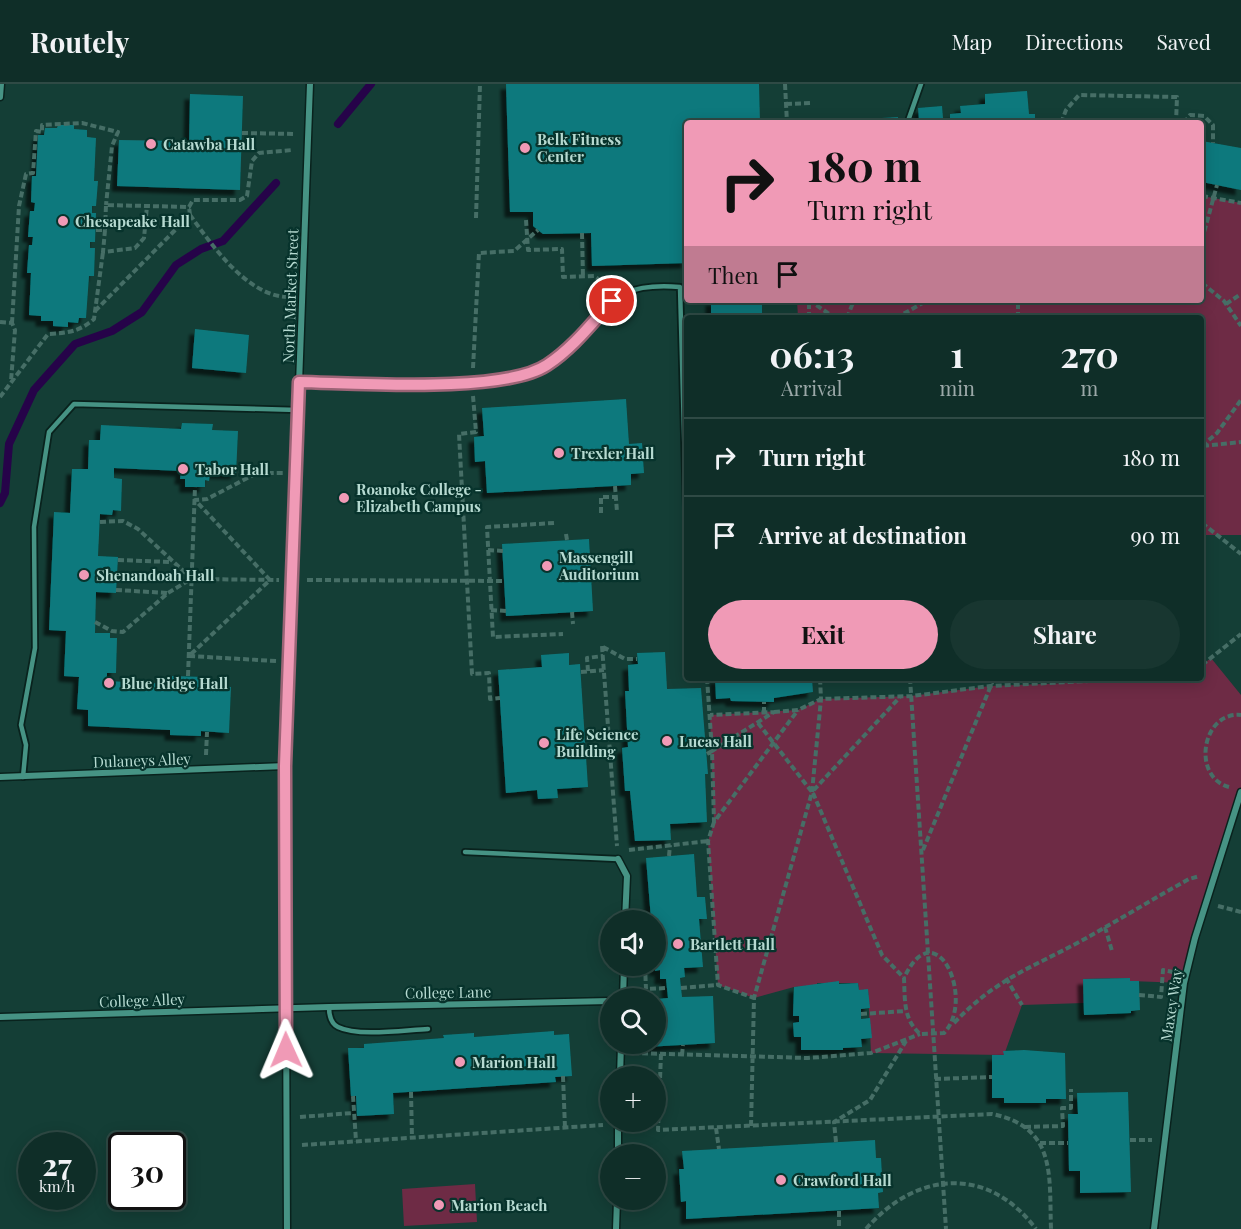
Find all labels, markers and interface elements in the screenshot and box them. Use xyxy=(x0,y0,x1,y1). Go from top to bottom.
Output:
text: Routely xyxy=(30,23,129,60)
text: Map xyxy=(951,27,992,55)
text: Directions xyxy=(1025,27,1123,55)
text: Saved xyxy=(1156,27,1211,55)
place label: Belk Fitness Center xyxy=(537,129,621,166)
place label: Catawba Hall xyxy=(163,134,255,154)
marker: Catawba Hall xyxy=(144,137,158,151)
text: 180 m xyxy=(807,137,922,193)
marker: Belk Fitness Center xyxy=(518,141,532,155)
icon: right xyxy=(708,144,786,222)
text: Turn right xyxy=(807,191,932,227)
place label: Chesapeake Hall xyxy=(75,211,190,231)
marker: Chesapeake Hall xyxy=(56,214,70,228)
street label: North Market Street xyxy=(278,228,302,364)
icon: arrive xyxy=(771,258,804,291)
text: Then xyxy=(708,260,759,290)
pin xyxy=(586,275,637,326)
icon: arrive xyxy=(595,284,628,317)
text: 06:13 xyxy=(769,329,854,377)
text: 1 xyxy=(950,329,964,377)
text: 270 xyxy=(1060,329,1119,377)
text: Arrival xyxy=(781,374,843,401)
text: min xyxy=(939,374,975,401)
text: m xyxy=(1081,374,1098,401)
icon: right xyxy=(708,441,741,474)
text: Turn right xyxy=(759,442,865,472)
text: 180 m xyxy=(1122,442,1180,472)
place label: Trexler Hall xyxy=(571,443,655,463)
marker: Trexler Hall xyxy=(552,446,566,460)
place label: Tabor Hall xyxy=(195,459,269,479)
marker: Tabor Hall xyxy=(176,462,190,476)
place label: Roanoke College - Elizabeth Campus xyxy=(356,479,482,516)
marker: Roanoke College - Elizabeth Campus xyxy=(337,491,351,505)
icon: arrive xyxy=(708,519,741,552)
text: Arrive at destination xyxy=(759,520,967,550)
text: 90 m xyxy=(1131,520,1180,550)
place label: Massengill Auditorium xyxy=(558,547,640,584)
marker: Massengill Auditorium xyxy=(540,559,554,573)
place label: Shenandoah Hall xyxy=(96,565,215,585)
marker: Shenandoah Hall xyxy=(77,568,91,582)
button: Exit xyxy=(708,600,938,669)
button: Share xyxy=(950,600,1180,669)
place label: Blue Ridge Hall xyxy=(121,673,228,693)
marker: Blue Ridge Hall xyxy=(102,676,116,690)
place label: Life Science Building xyxy=(556,724,639,761)
place label: Lucas Hall xyxy=(679,731,752,751)
marker: Lucas Hall xyxy=(660,734,674,748)
marker: Life Science Building xyxy=(537,736,551,750)
street label: Dulaneys Alley xyxy=(93,748,192,772)
map controls xyxy=(600,910,666,1210)
button: sound xyxy=(600,910,666,976)
place label: Bartlett Hall xyxy=(690,934,775,954)
marker: Bartlett Hall xyxy=(671,937,685,951)
street label: Maxey Way xyxy=(1155,967,1187,1043)
street label: College Lane xyxy=(405,981,491,1003)
street label: College Alley xyxy=(99,988,186,1011)
button: search xyxy=(600,988,666,1054)
position arrow xyxy=(254,1018,318,1082)
place label: Marion Hall xyxy=(472,1052,556,1072)
marker: Marion Hall xyxy=(453,1055,467,1069)
button: + xyxy=(600,1066,666,1132)
speed limit sign: 30 xyxy=(108,1132,186,1210)
text: 27 xyxy=(42,1144,72,1184)
button: − xyxy=(600,1144,666,1210)
place label: Crawford Hall xyxy=(793,1170,892,1190)
marker: Crawford Hall xyxy=(774,1173,788,1187)
text: km/h xyxy=(39,1176,75,1196)
place label: Marion Beach xyxy=(451,1195,547,1215)
marker: Marion Beach xyxy=(432,1198,446,1212)

